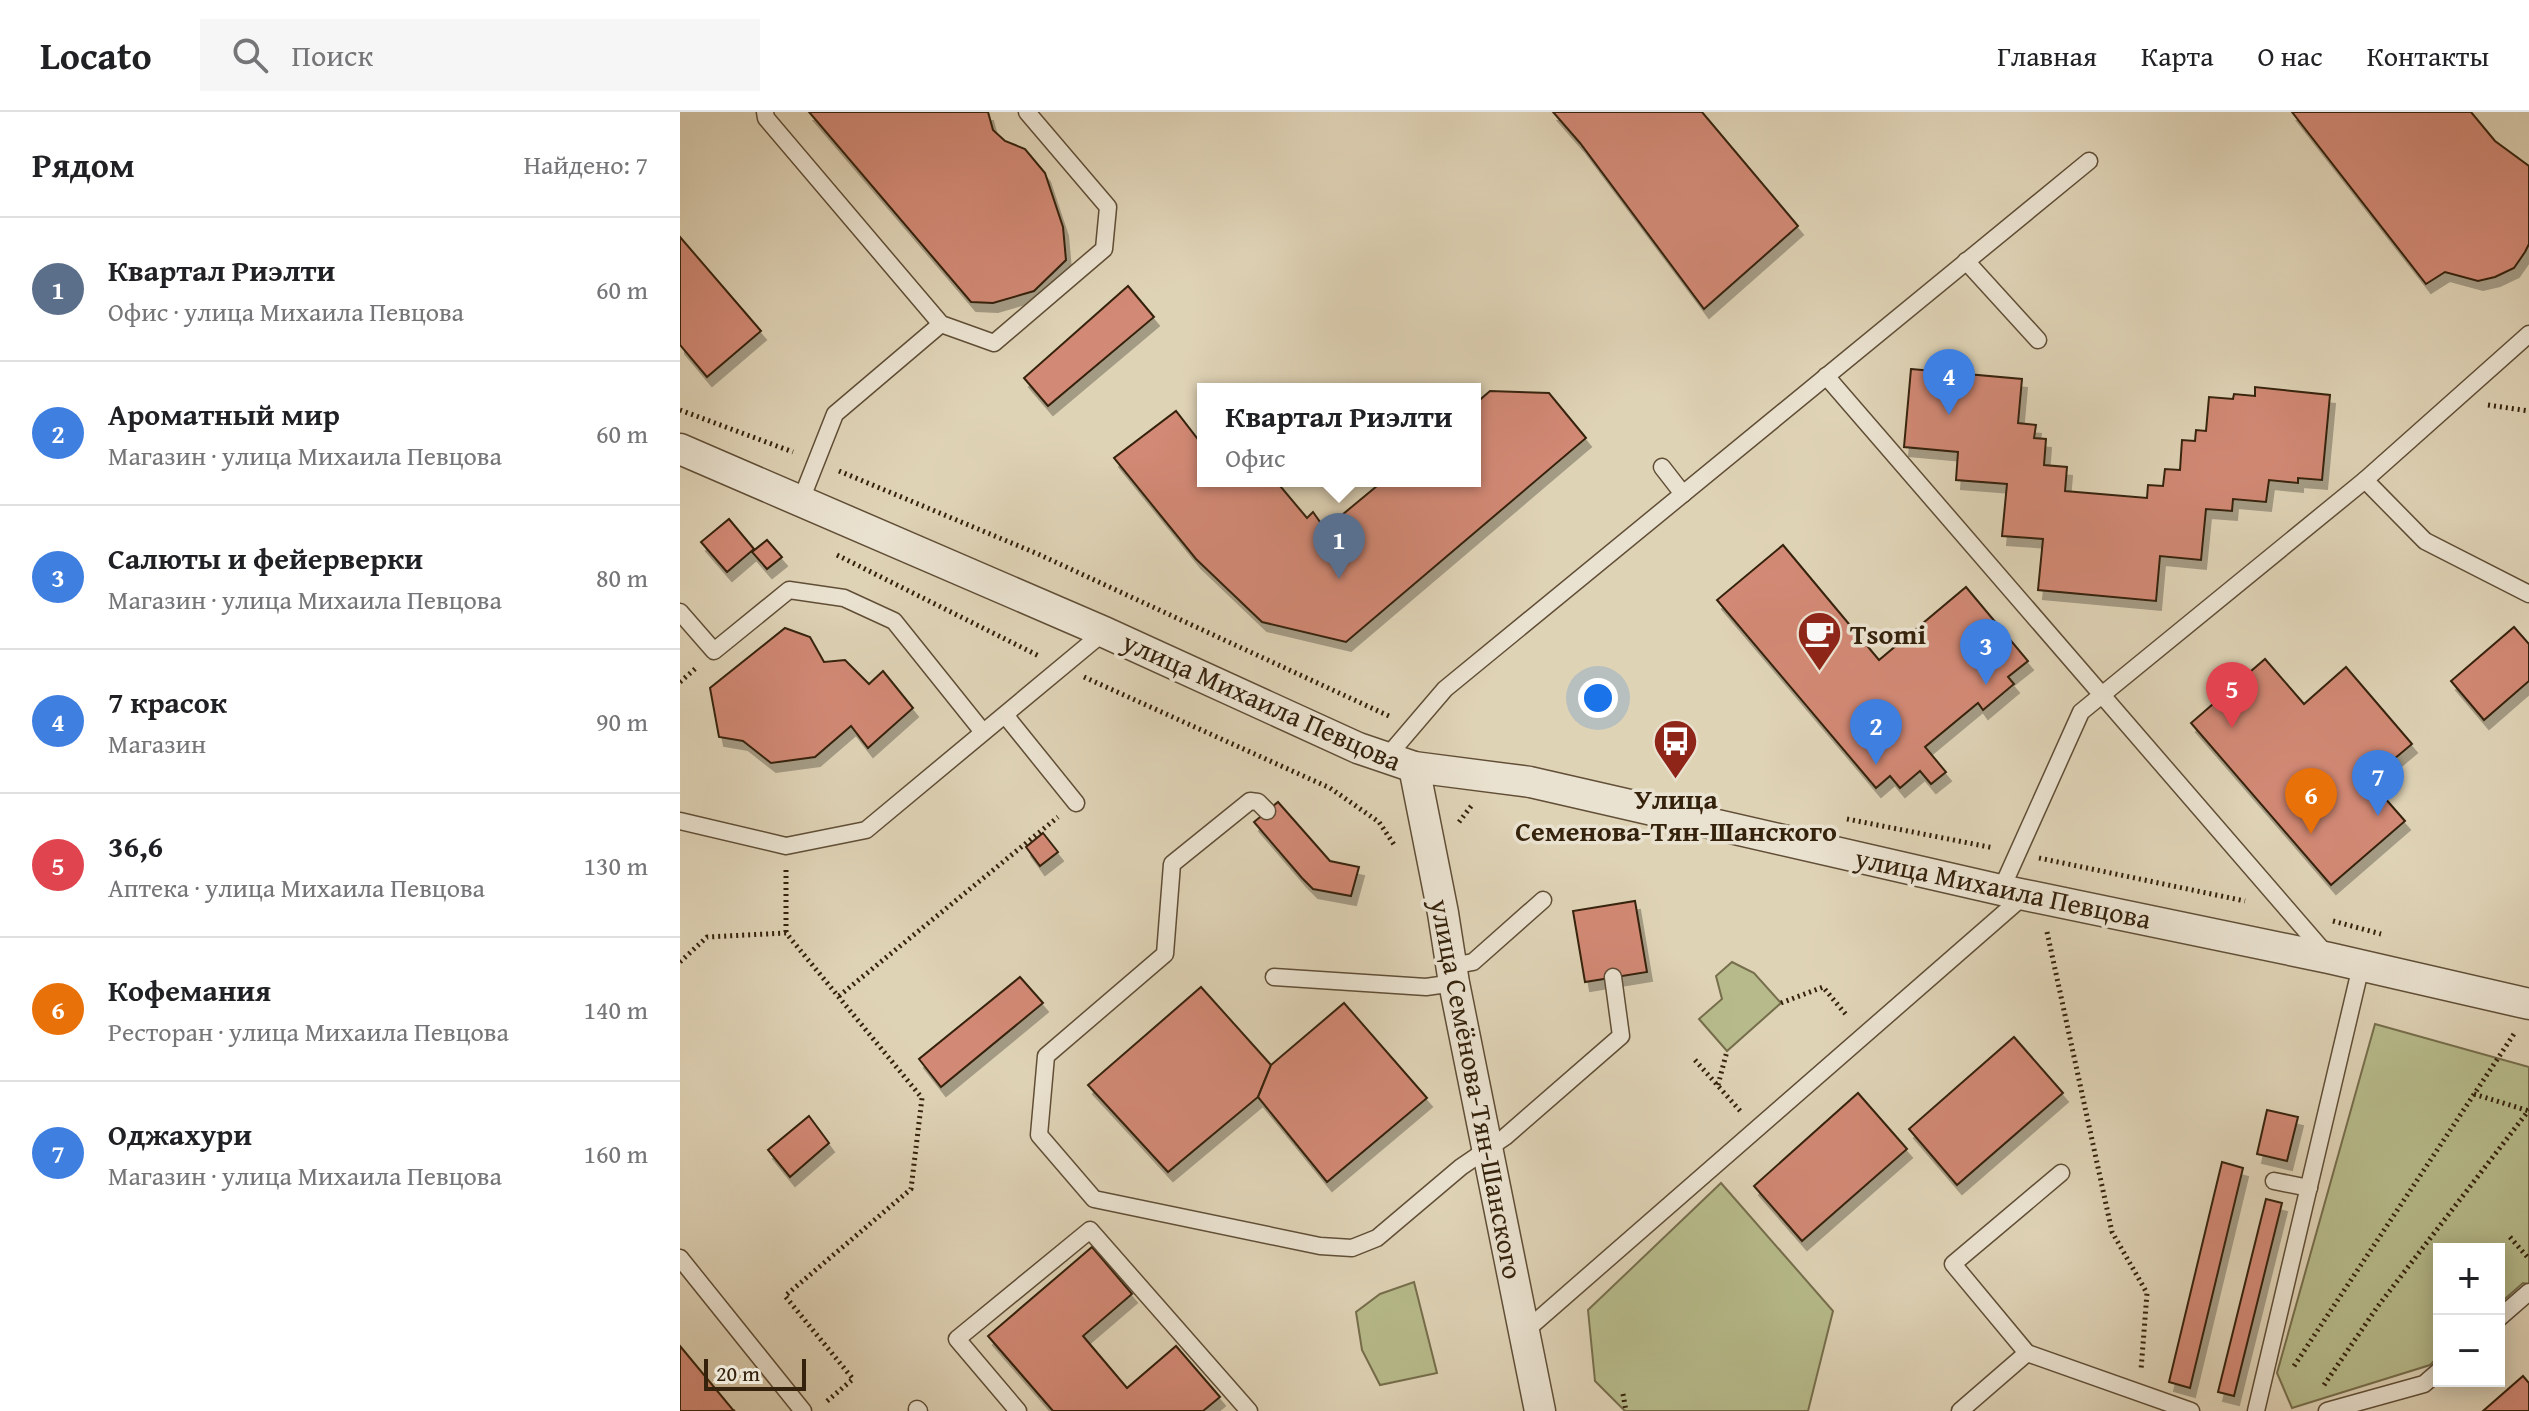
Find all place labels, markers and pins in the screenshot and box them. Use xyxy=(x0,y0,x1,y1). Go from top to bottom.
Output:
pin: 4 xyxy=(1923,349,1975,415)
pin: 1 xyxy=(1313,513,1365,579)
cafe icon: Tsomi xyxy=(1795,610,1843,673)
place label: Tsomi xyxy=(1850,613,1926,654)
pin: 3 xyxy=(1960,619,2012,685)
pin: 5 xyxy=(2206,662,2258,728)
pin: 2 xyxy=(1850,699,1902,765)
bus stop icon: Улица Семенова-Тян-Шанского xyxy=(1652,718,1700,781)
pin: 7 xyxy=(2352,750,2404,816)
pin: 6 xyxy=(2285,768,2337,834)
place label: Улица Семенова-Тян-Шанского xyxy=(1515,778,1837,851)

